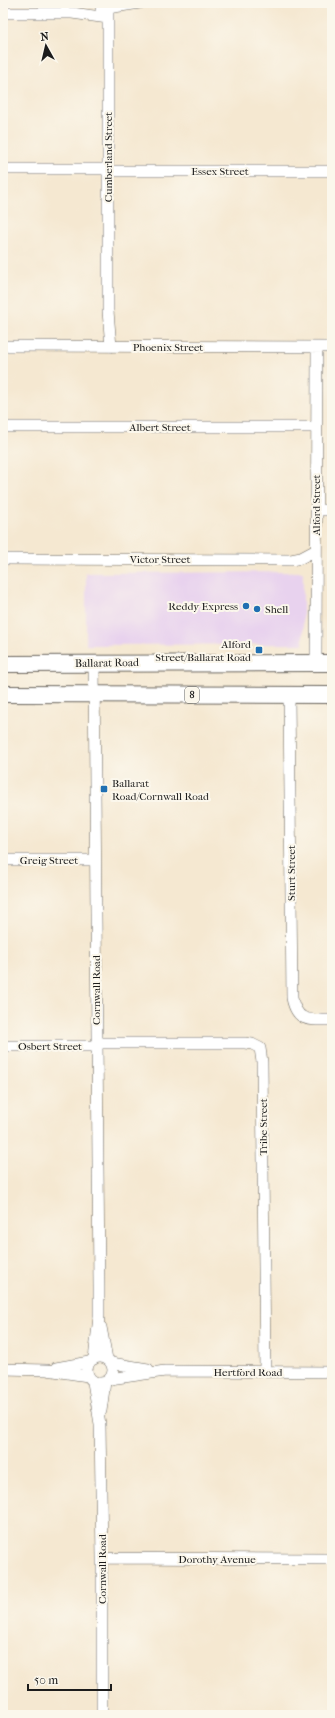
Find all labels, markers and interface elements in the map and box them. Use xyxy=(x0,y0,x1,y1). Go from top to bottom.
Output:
north arrow xyxy=(26,26,66,66)
text: N xyxy=(40,29,50,44)
street label: Cumberland Street xyxy=(102,112,115,202)
street label: Essex Street xyxy=(191,165,249,178)
street label: Phoenix Street xyxy=(133,341,203,354)
street label: Albert Street xyxy=(128,421,191,434)
street label: Alford Street xyxy=(310,474,323,537)
street label: Victor Street xyxy=(129,553,190,566)
place label: Reddy Express xyxy=(168,600,238,613)
marker: Reddy Express xyxy=(241,601,251,611)
place label: Shell xyxy=(265,603,288,616)
marker: Shell xyxy=(252,604,262,614)
place label: Alford Street/Ballarat Road xyxy=(155,638,252,664)
marker: Alford Street/Ballarat Road xyxy=(254,645,264,655)
street label: Ballarat Road xyxy=(75,656,140,670)
road number: 8 xyxy=(185,687,199,703)
place label: Ballarat Road/Cornwall Road xyxy=(112,777,210,803)
marker: Ballarat Road/Cornwall Road xyxy=(99,784,109,794)
street label: Sturt Street xyxy=(285,845,298,901)
street label: Greig Street xyxy=(20,854,78,867)
street label: Cornwall Road xyxy=(90,954,103,1025)
street label: Osbert Street xyxy=(18,1040,82,1053)
street label: Tribe Street xyxy=(257,1098,270,1156)
street label: Hertford Road xyxy=(214,1366,283,1379)
street label: Cornwall Road xyxy=(96,1533,109,1604)
street label: Dorothy Avenue xyxy=(178,1553,256,1566)
scale bar xyxy=(28,1666,111,1692)
text: 50 m xyxy=(34,1673,58,1687)

